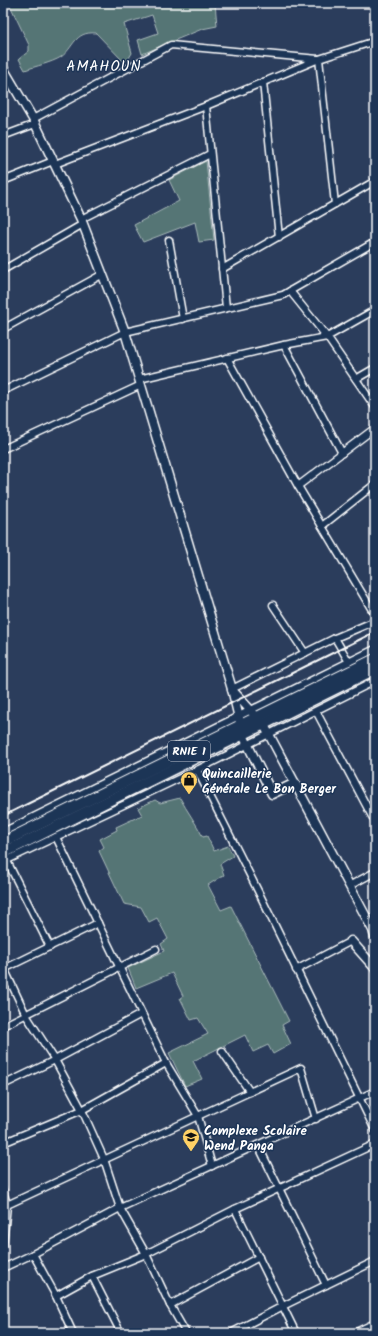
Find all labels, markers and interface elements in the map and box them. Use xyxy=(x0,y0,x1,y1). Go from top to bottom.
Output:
district label: AMAHOUN xyxy=(66,55,142,79)
road number: RNIE 1 xyxy=(168,741,210,761)
place label: Quincaillerie Générale Le Bon Berger xyxy=(202,764,337,800)
shop icon: Quincaillerie Générale Le Bon Berger xyxy=(179,770,199,795)
place label: Complexe Scolaire Wend Panga xyxy=(204,1121,308,1157)
school or university icon: Complexe Scolaire Wend Panga xyxy=(181,1127,201,1152)

